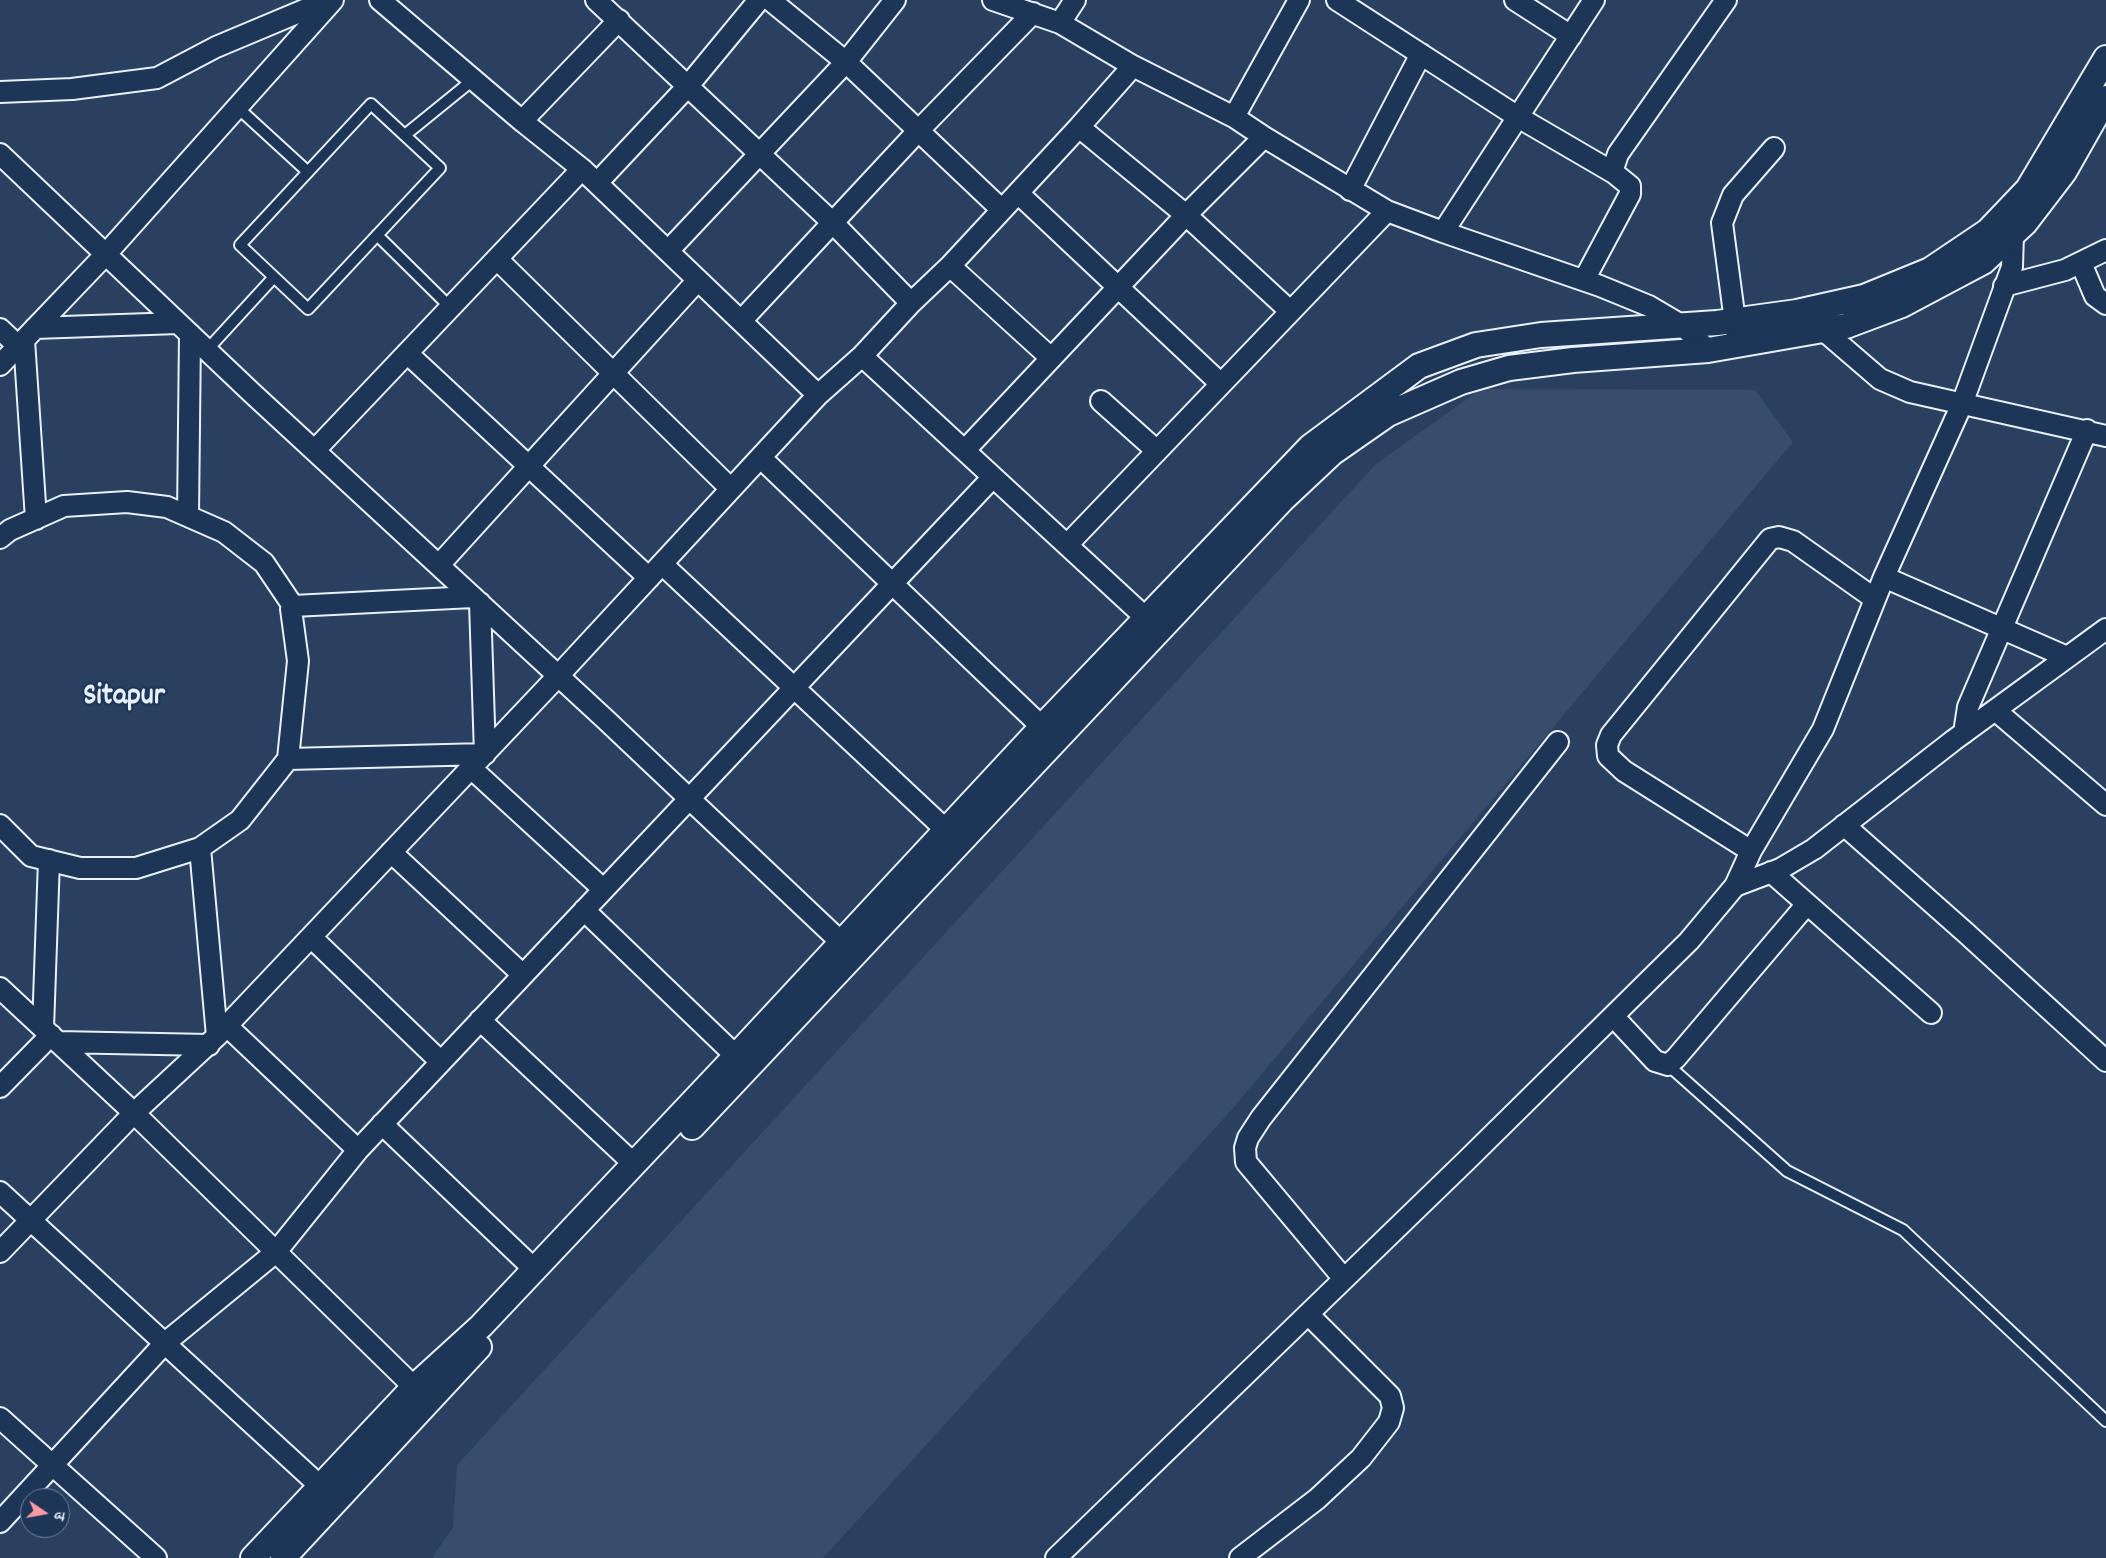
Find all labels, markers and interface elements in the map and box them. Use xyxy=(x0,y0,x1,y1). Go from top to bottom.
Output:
district label: Sitapur xyxy=(83,681,165,717)
north arrow xyxy=(20,1488,70,1538)
text: उ xyxy=(48,1510,69,1522)

